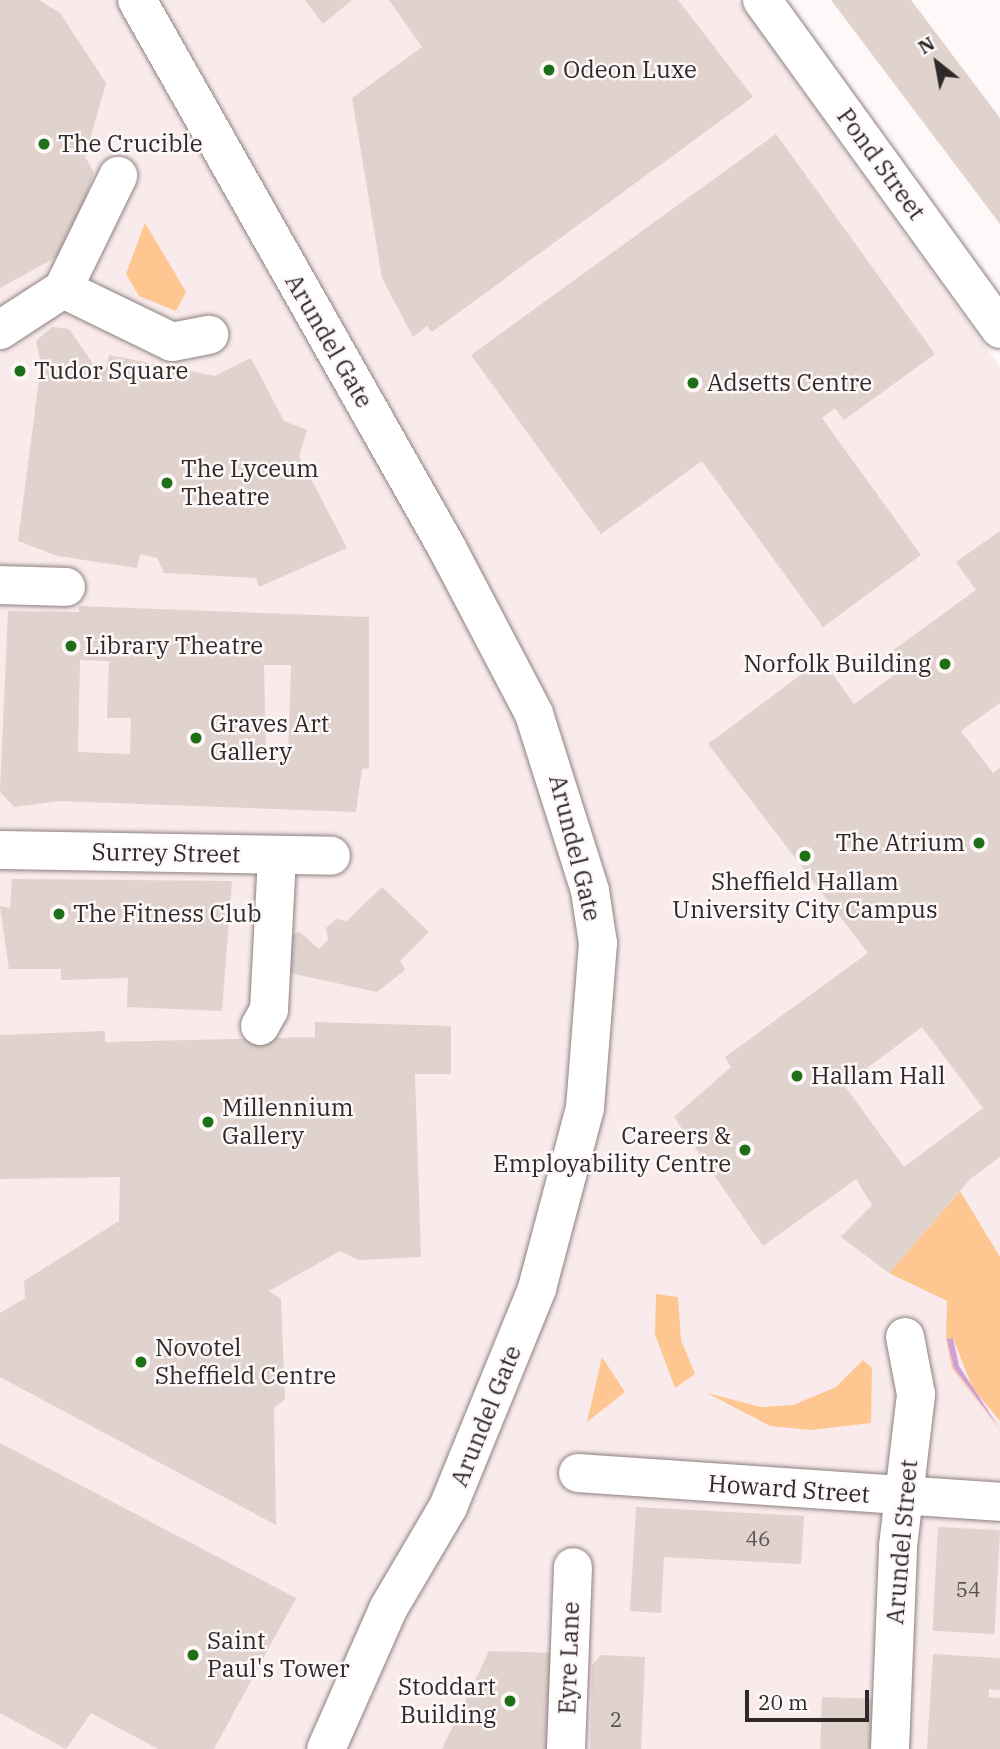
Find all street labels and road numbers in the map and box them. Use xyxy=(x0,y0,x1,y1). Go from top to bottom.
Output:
street label: Pond Street xyxy=(831,103,931,225)
street label: Arundel Gate xyxy=(279,269,379,413)
street label: Arundel Gate xyxy=(543,772,607,924)
street label: Surrey Street xyxy=(91,837,241,869)
street label: Arundel Gate xyxy=(445,1341,527,1491)
street label: Arundel Street xyxy=(880,1458,924,1626)
street label: Howard Street xyxy=(707,1469,871,1509)
street label: Eyre Lane xyxy=(553,1601,585,1715)

